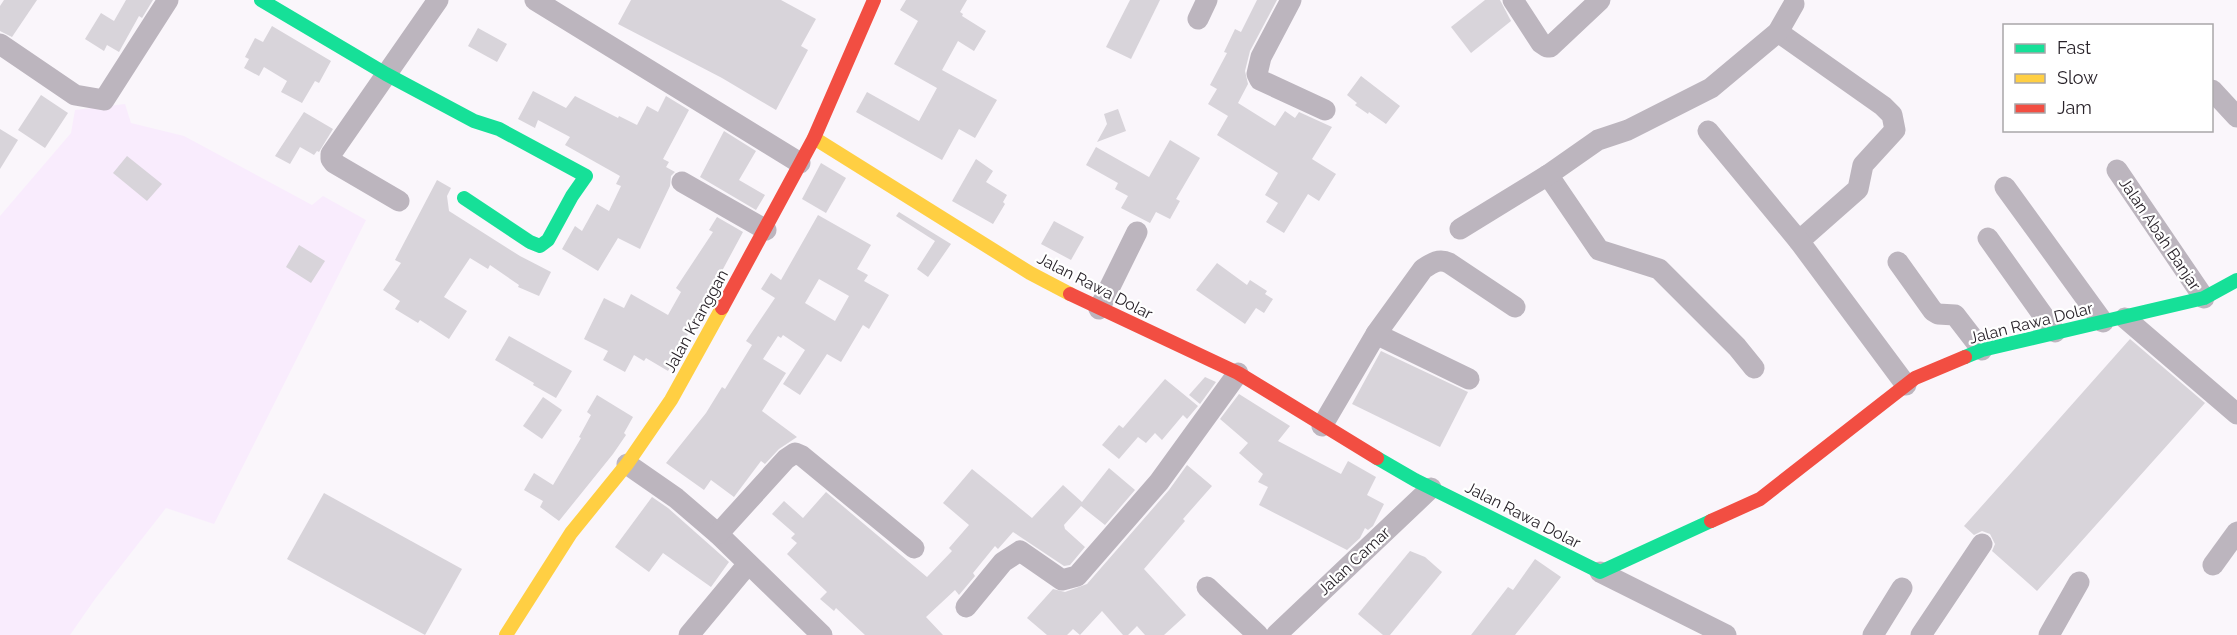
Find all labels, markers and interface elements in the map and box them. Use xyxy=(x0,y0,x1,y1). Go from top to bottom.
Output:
legend xyxy=(2003,24,2213,132)
text: Fast xyxy=(2057,37,2091,58)
text: Slow xyxy=(2057,67,2098,88)
text: Jam xyxy=(2057,97,2092,118)
street label: Jalan Abah Banjar xyxy=(2115,174,2205,294)
street label: Jalan Rawa Dolar xyxy=(1034,249,1156,323)
street label: Jalan Kranggan xyxy=(660,266,732,376)
street label: Jalan Rawa Dolar xyxy=(1967,298,2095,348)
street label: Jalan Rawa Dolar xyxy=(1462,478,1584,552)
street label: Jalan Camar xyxy=(1314,523,1394,599)

